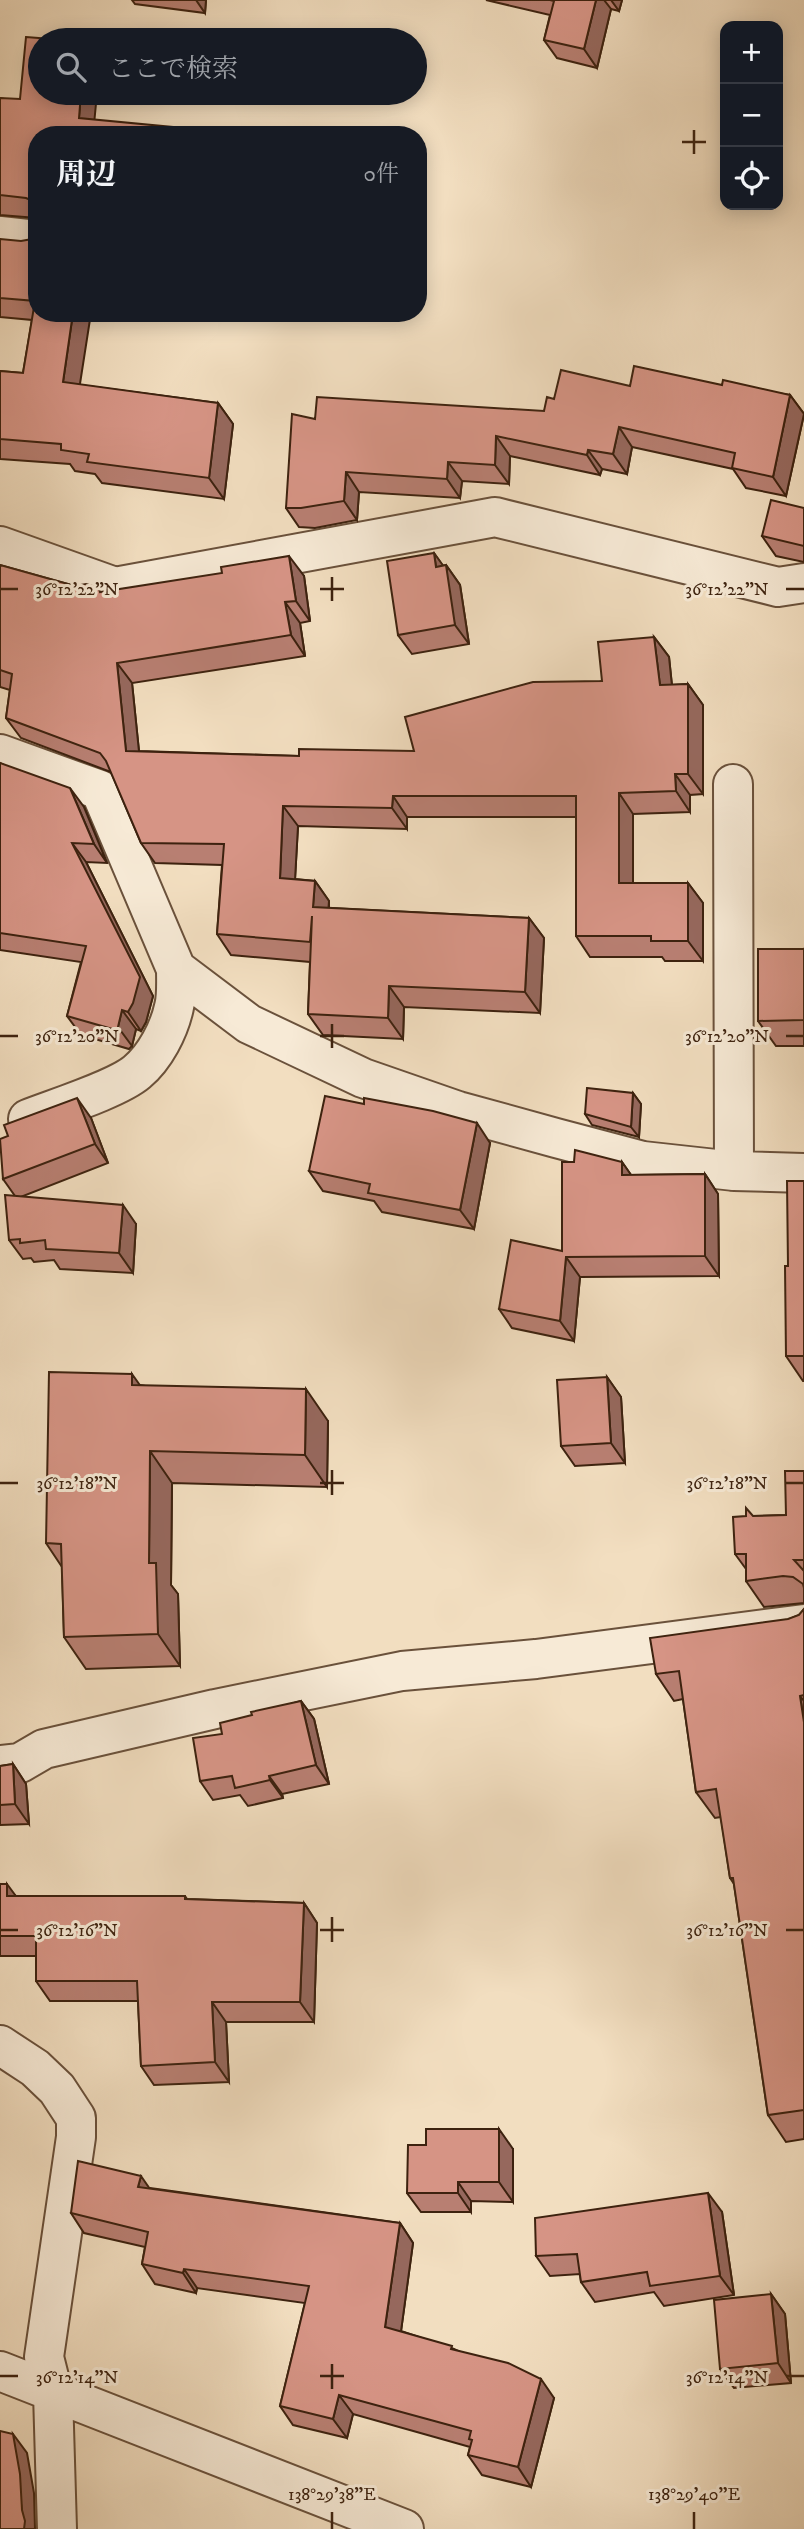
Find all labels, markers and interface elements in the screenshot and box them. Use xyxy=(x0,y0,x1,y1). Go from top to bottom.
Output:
map controls xyxy=(720,21,783,210)
button: + xyxy=(720,21,783,84)
search box xyxy=(28,28,427,105)
icon: search xyxy=(52,48,90,86)
text: ここで検索 xyxy=(108,53,238,86)
button: − xyxy=(720,84,783,147)
button: locate xyxy=(720,147,783,210)
text: 周辺 xyxy=(56,157,116,194)
text: 0件 xyxy=(364,160,399,189)
text: 36°12'22"N xyxy=(35,579,119,601)
text: 36°12'22"N xyxy=(685,579,769,601)
text: 36°12'20"N xyxy=(35,1026,119,1048)
text: 36°12'20"N xyxy=(685,1026,769,1048)
text: 36°12'18"N xyxy=(36,1473,118,1495)
text: 36°12'18"N xyxy=(686,1473,768,1495)
text: 36°12'16"N xyxy=(36,1920,118,1942)
text: 36°12'16"N xyxy=(686,1920,768,1942)
text: 36°12'14"N xyxy=(36,2367,119,2389)
text: 36°12'14"N xyxy=(686,2367,769,2389)
text: 138°29'38"E xyxy=(288,2484,376,2506)
text: 138°29'40"E xyxy=(648,2484,740,2506)

